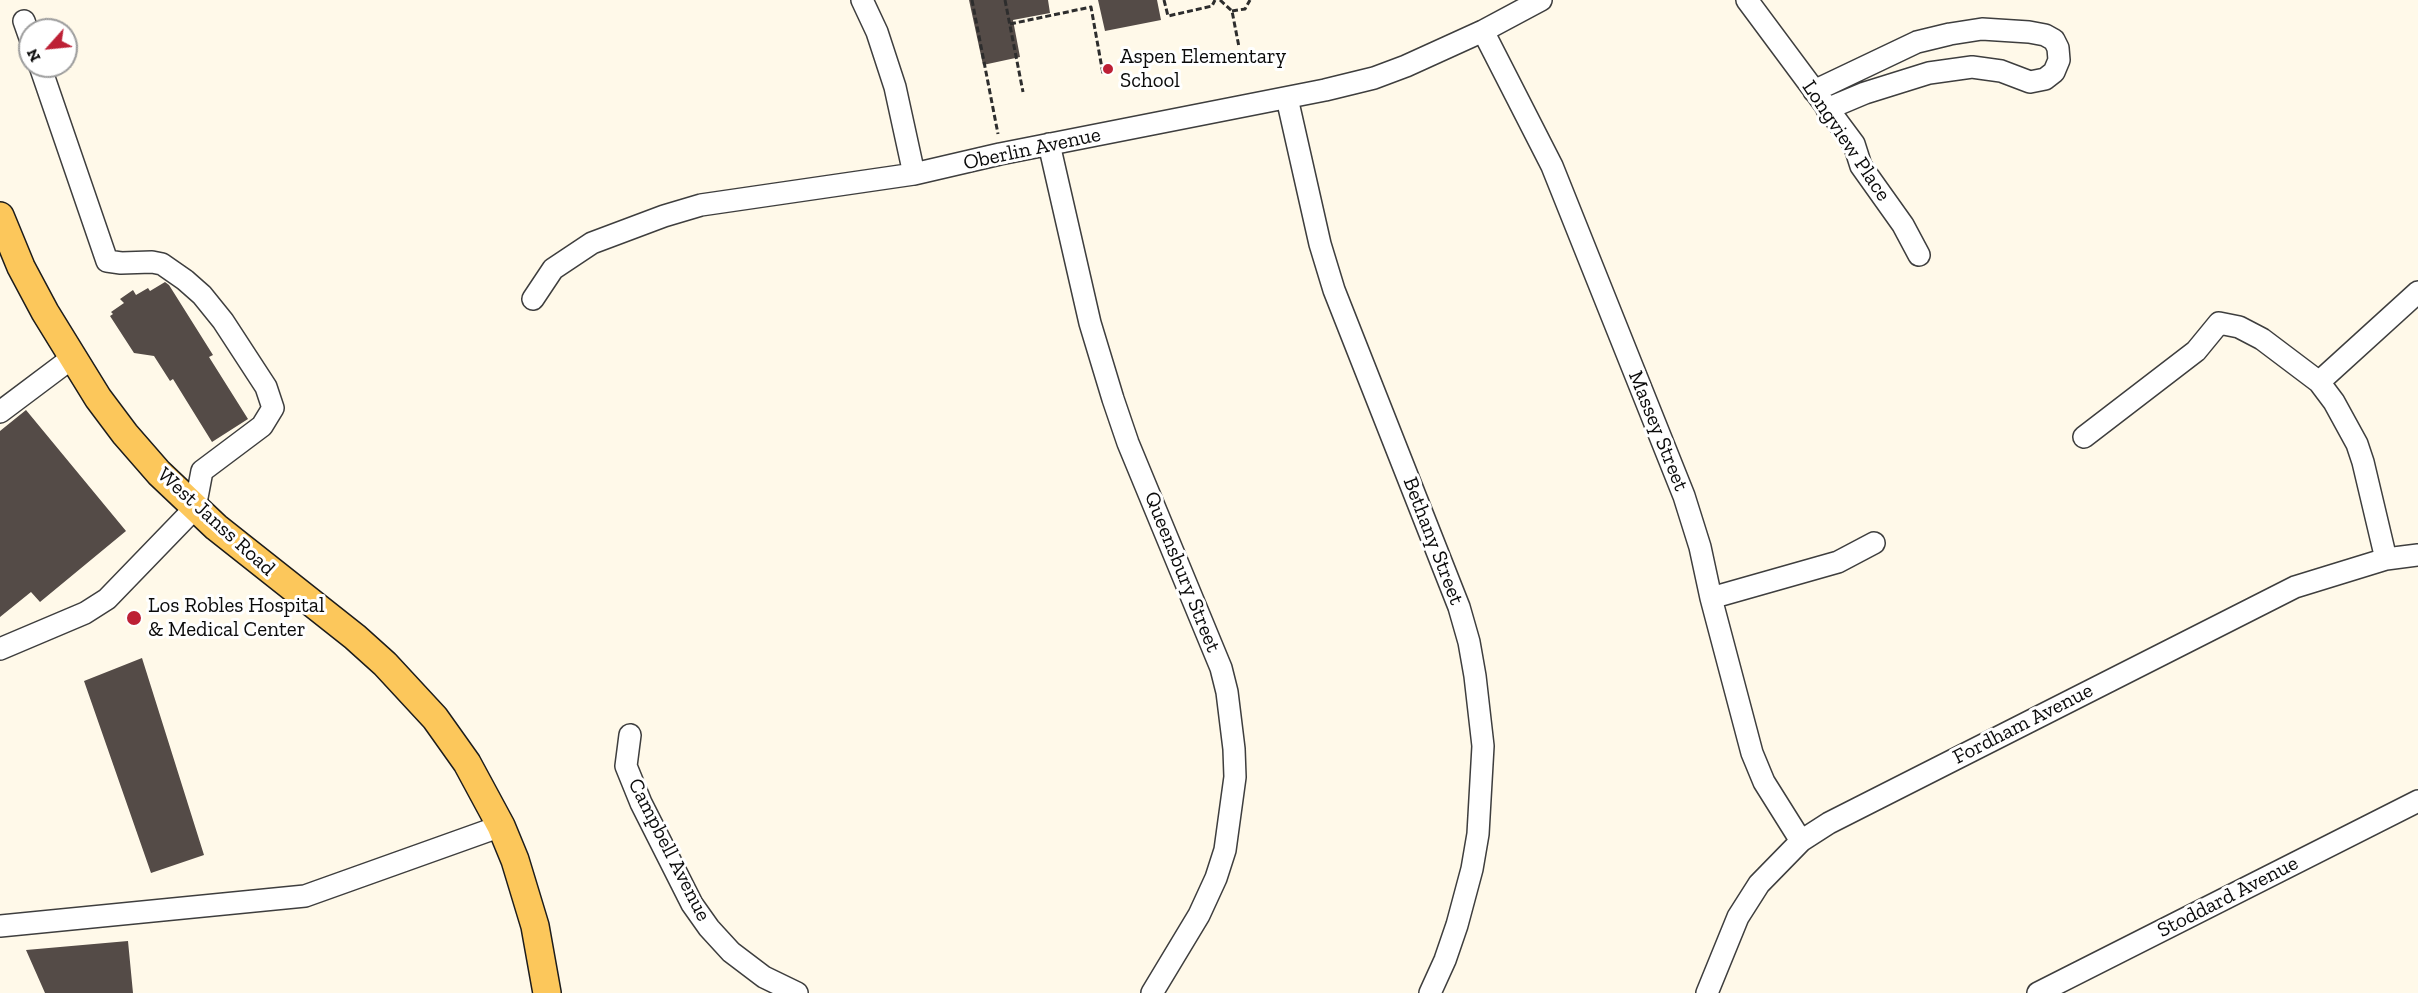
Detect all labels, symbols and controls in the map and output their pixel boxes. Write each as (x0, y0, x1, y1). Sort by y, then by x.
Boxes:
north arrow (18, 18, 78, 78)
place label: Aspen Elementary School (1120, 44, 1286, 94)
text: N (22, 46, 45, 65)
marker: Aspen Elementary School (1101, 62, 1115, 76)
street label: Longview Place (1796, 76, 1896, 206)
street label: Oberlin Avenue (961, 122, 1103, 176)
street label: Massey Street (1622, 367, 1694, 495)
street label: West Janss Road (152, 463, 280, 581)
street label: Bethany Street (1397, 474, 1469, 608)
street label: Queensbury Street (1138, 488, 1226, 656)
place label: Los Robles Hospital & Medical Center (148, 593, 325, 643)
marker: Los Robles Hospital & Medical Center (125, 609, 143, 627)
street label: Fordham Avenue (1949, 678, 2097, 770)
street label: Campbell Avenue (622, 774, 716, 926)
street label: Stoddard Avenue (2153, 851, 2303, 943)

